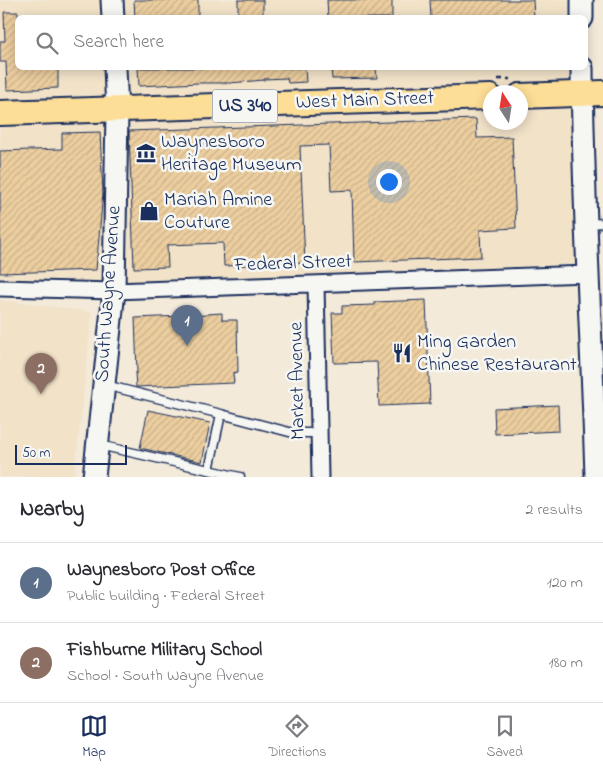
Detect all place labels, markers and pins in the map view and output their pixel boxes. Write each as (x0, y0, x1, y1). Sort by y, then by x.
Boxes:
place label: Waynesboro Heritage Museum (161, 128, 301, 181)
museum icon: Waynesboro Heritage Museum (135, 142, 157, 164)
place label: Mariah Amine Couture (164, 186, 272, 238)
shop icon: Mariah Amine Couture (138, 200, 160, 222)
pin: 1 (171, 305, 203, 346)
place label: Ming Garden Chinese Restaurant (417, 328, 577, 380)
restaurant icon: Ming Garden Chinese Restaurant (391, 342, 413, 364)
pin: 2 (25, 353, 57, 394)

